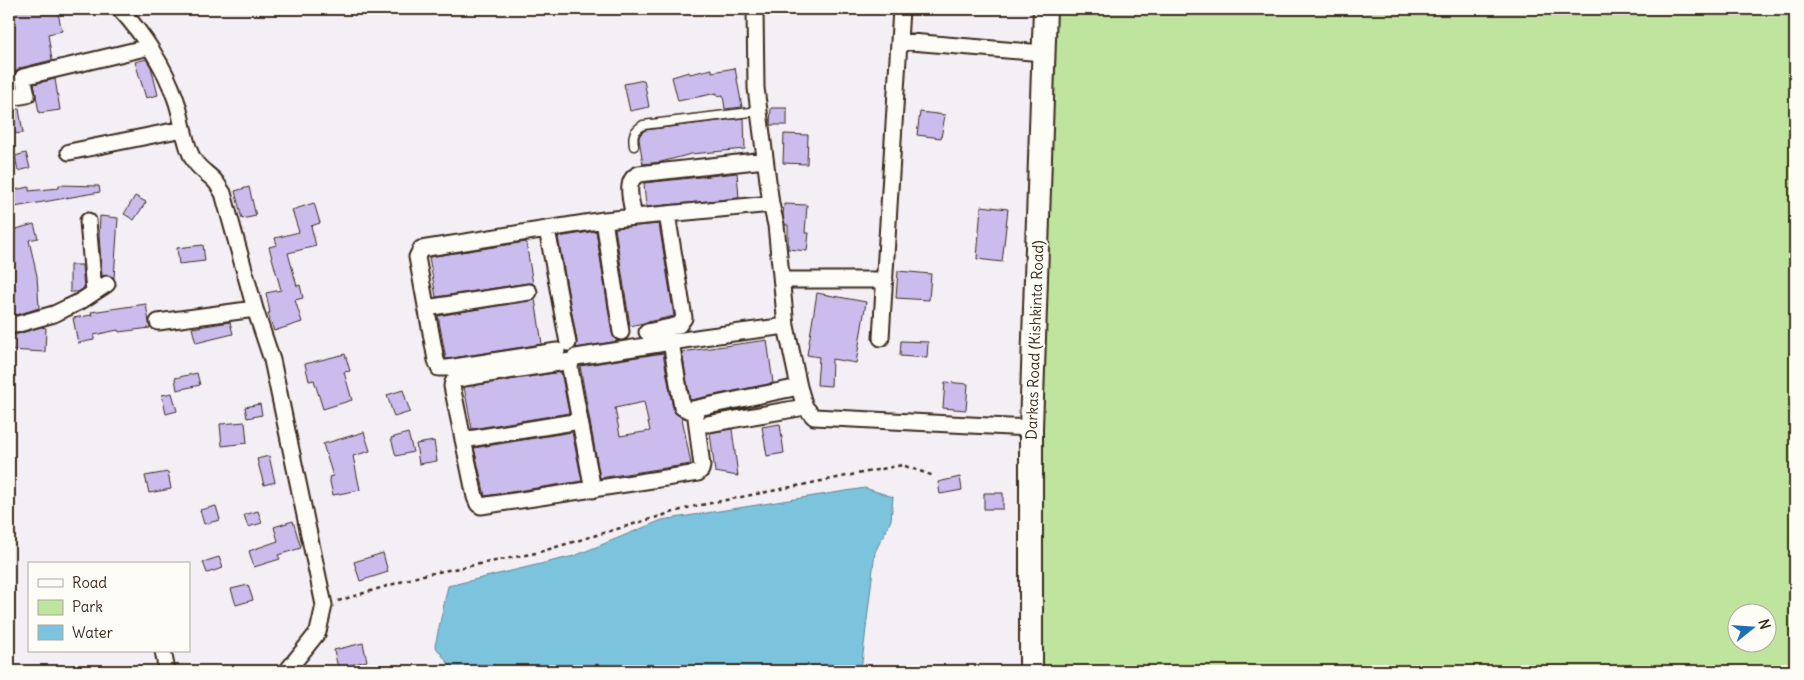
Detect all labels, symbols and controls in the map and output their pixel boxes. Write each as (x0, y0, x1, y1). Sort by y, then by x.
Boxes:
street label: Darkas Road (Kishkinta Road) (1022, 240, 1047, 440)
legend (28, 562, 190, 652)
text: Road (72, 573, 107, 592)
text: Park (72, 597, 103, 616)
north arrow (1726, 602, 1776, 652)
text: N (1754, 617, 1774, 631)
text: Water (72, 623, 113, 642)

